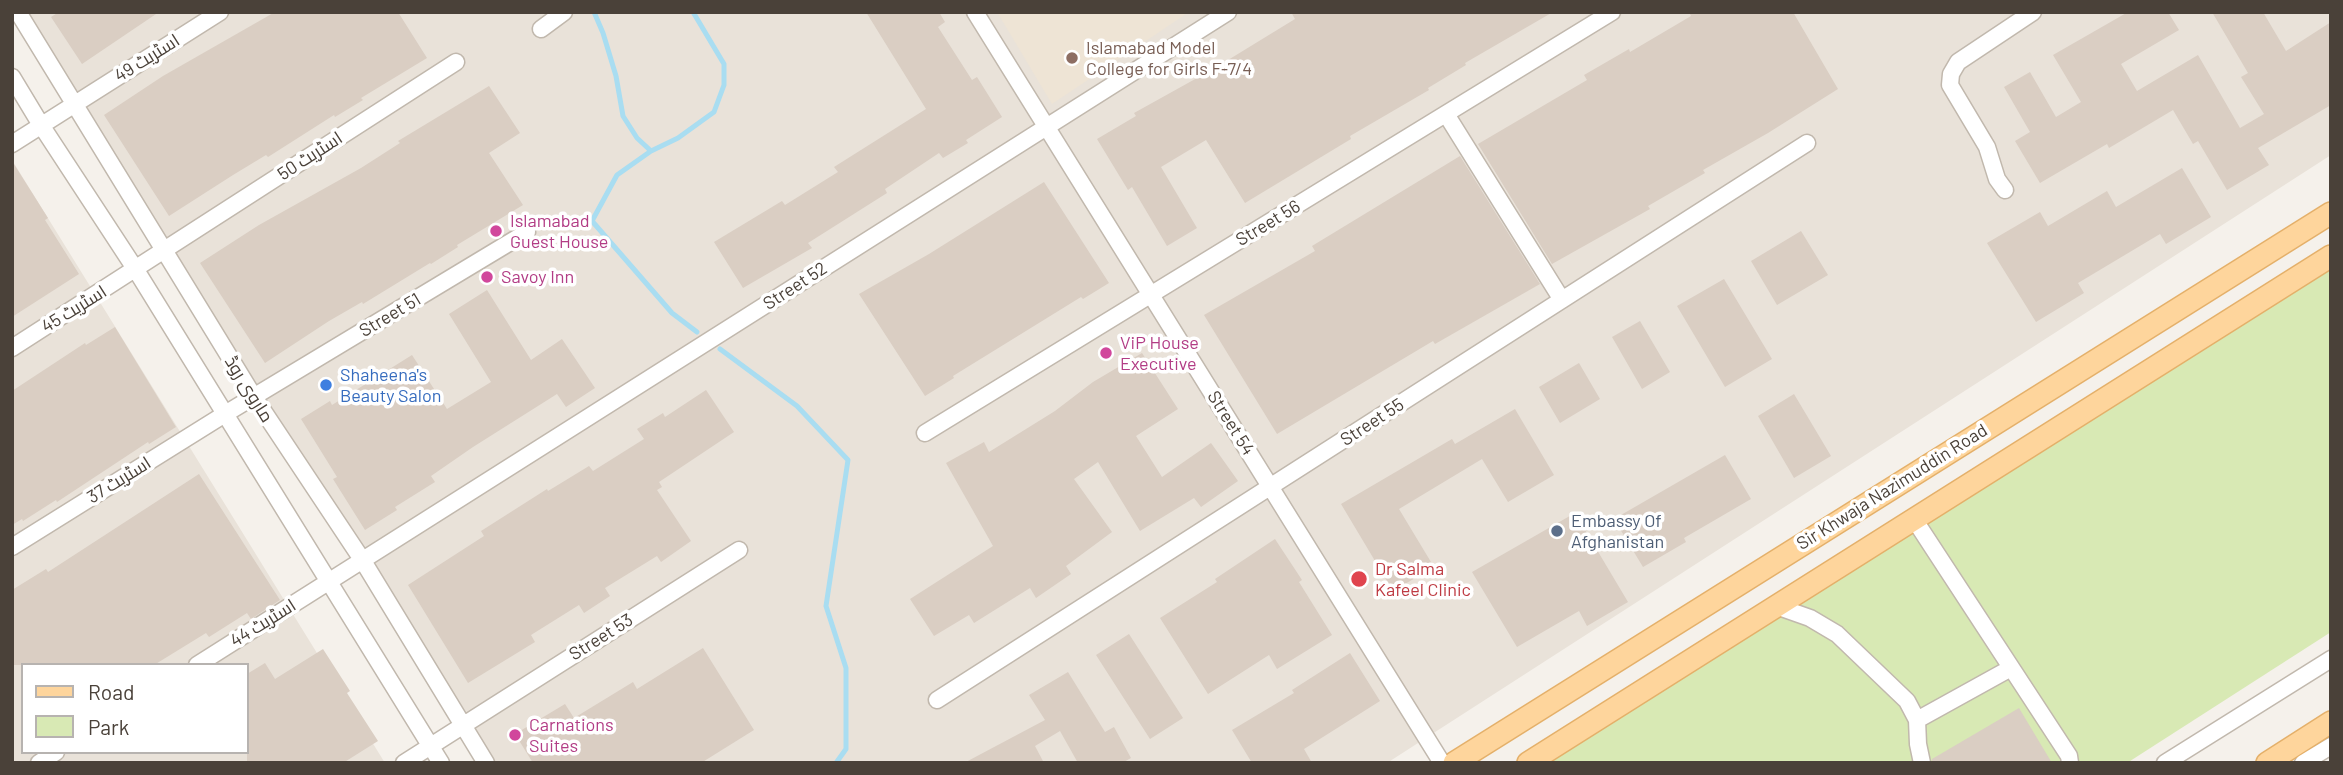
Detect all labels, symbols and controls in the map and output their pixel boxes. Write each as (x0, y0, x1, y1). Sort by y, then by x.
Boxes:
street label: اسٹریٹ 49 (110, 30, 184, 86)
place label: Islamabad Model College for Girls F-7/4 (1086, 37, 1252, 80)
marker: Islamabad Model College for Girls F-7/4 (1064, 50, 1080, 66)
street label: اسٹریٹ 50 (274, 127, 346, 185)
street label: Street 56 (1232, 195, 1304, 251)
place label: Islamabad Guest House (510, 210, 608, 252)
marker: Islamabad Guest House (488, 223, 504, 239)
street label: Street 52 (759, 257, 831, 315)
place label: Savoy Inn (501, 266, 574, 288)
marker: Savoy Inn (479, 269, 495, 285)
street label: اسٹریٹ 45 (37, 281, 111, 337)
street label: Street 51 (355, 288, 425, 342)
place label: ViP House Executive (1120, 332, 1199, 374)
marker: ViP House Executive (1098, 345, 1114, 361)
street label: ماروی روڈ (220, 352, 278, 426)
place label: Shaheena's Beauty Salon (340, 364, 441, 406)
marker: Shaheena's Beauty Salon (318, 377, 334, 393)
street label: Street 54 (1203, 387, 1259, 459)
street label: Street 55 (1336, 394, 1408, 450)
street label: Sir Khwaja Nazimuddin Road (1793, 419, 1991, 555)
street label: اسٹریٹ 37 (83, 452, 155, 508)
place label: Embassy Of Afghanistan (1571, 510, 1664, 552)
marker: Embassy Of Afghanistan (1549, 523, 1565, 539)
place label: Dr Salma Kafeel Clinic (1375, 558, 1471, 600)
marker: Dr Salma Kafeel Clinic (1349, 569, 1369, 589)
street label: اسٹریٹ 44 (226, 594, 300, 652)
street label: Street 53 (565, 609, 637, 665)
legend (21, 663, 248, 754)
text: Road (88, 679, 134, 704)
text: Park (88, 714, 129, 739)
place label: Carnations Suites (529, 714, 614, 756)
marker: Carnations Suites (507, 727, 523, 743)

